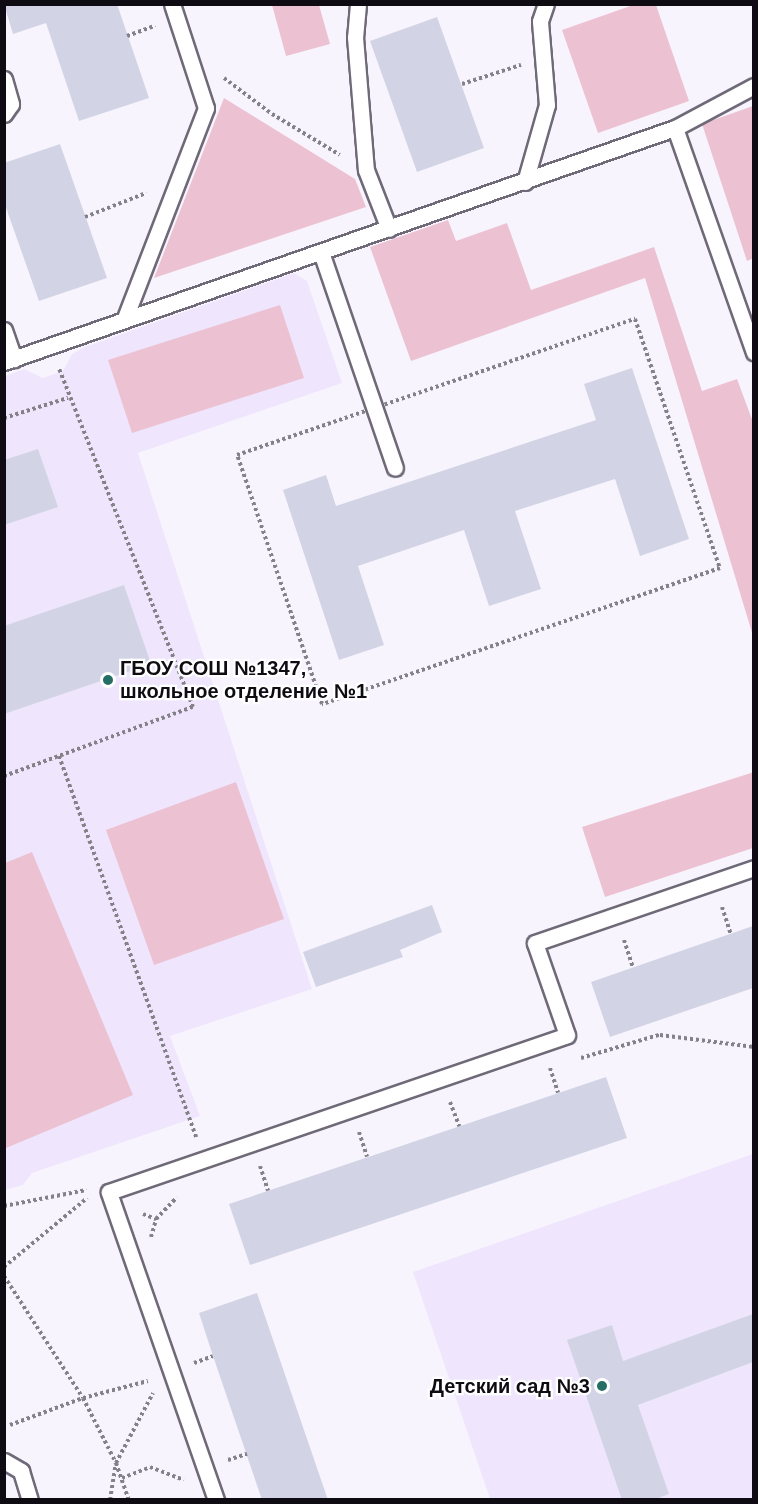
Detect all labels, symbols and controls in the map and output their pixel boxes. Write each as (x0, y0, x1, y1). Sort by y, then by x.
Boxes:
place label: ГБОУ СОШ №1347, школьное отделение №1 (120, 656, 367, 703)
marker: ГБОУ СОШ №1347, школьное отделение №1 (101, 673, 115, 687)
place label: Детский сад №3 (430, 1374, 590, 1398)
marker: Детский сад №3 (595, 1379, 609, 1393)

